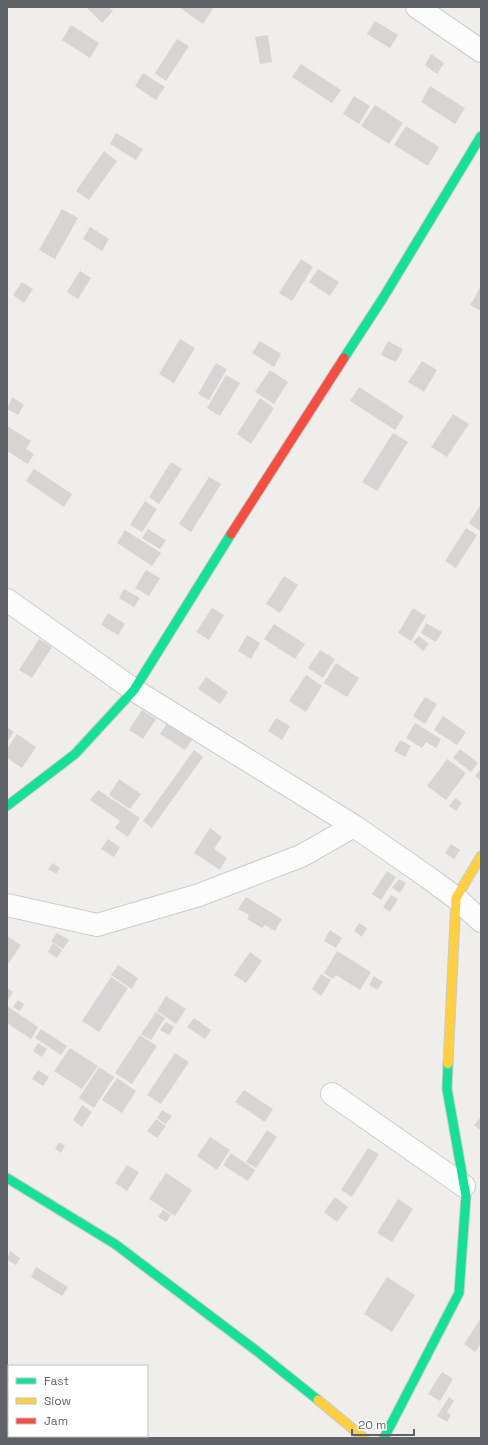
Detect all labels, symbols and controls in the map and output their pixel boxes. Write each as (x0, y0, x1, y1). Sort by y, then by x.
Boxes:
legend (8, 1365, 148, 1437)
text: Fast (44, 1373, 69, 1389)
text: Slow (44, 1393, 71, 1409)
scale bar (352, 1411, 414, 1437)
text: Jam (44, 1413, 68, 1429)
text: 20 m (358, 1417, 386, 1433)

